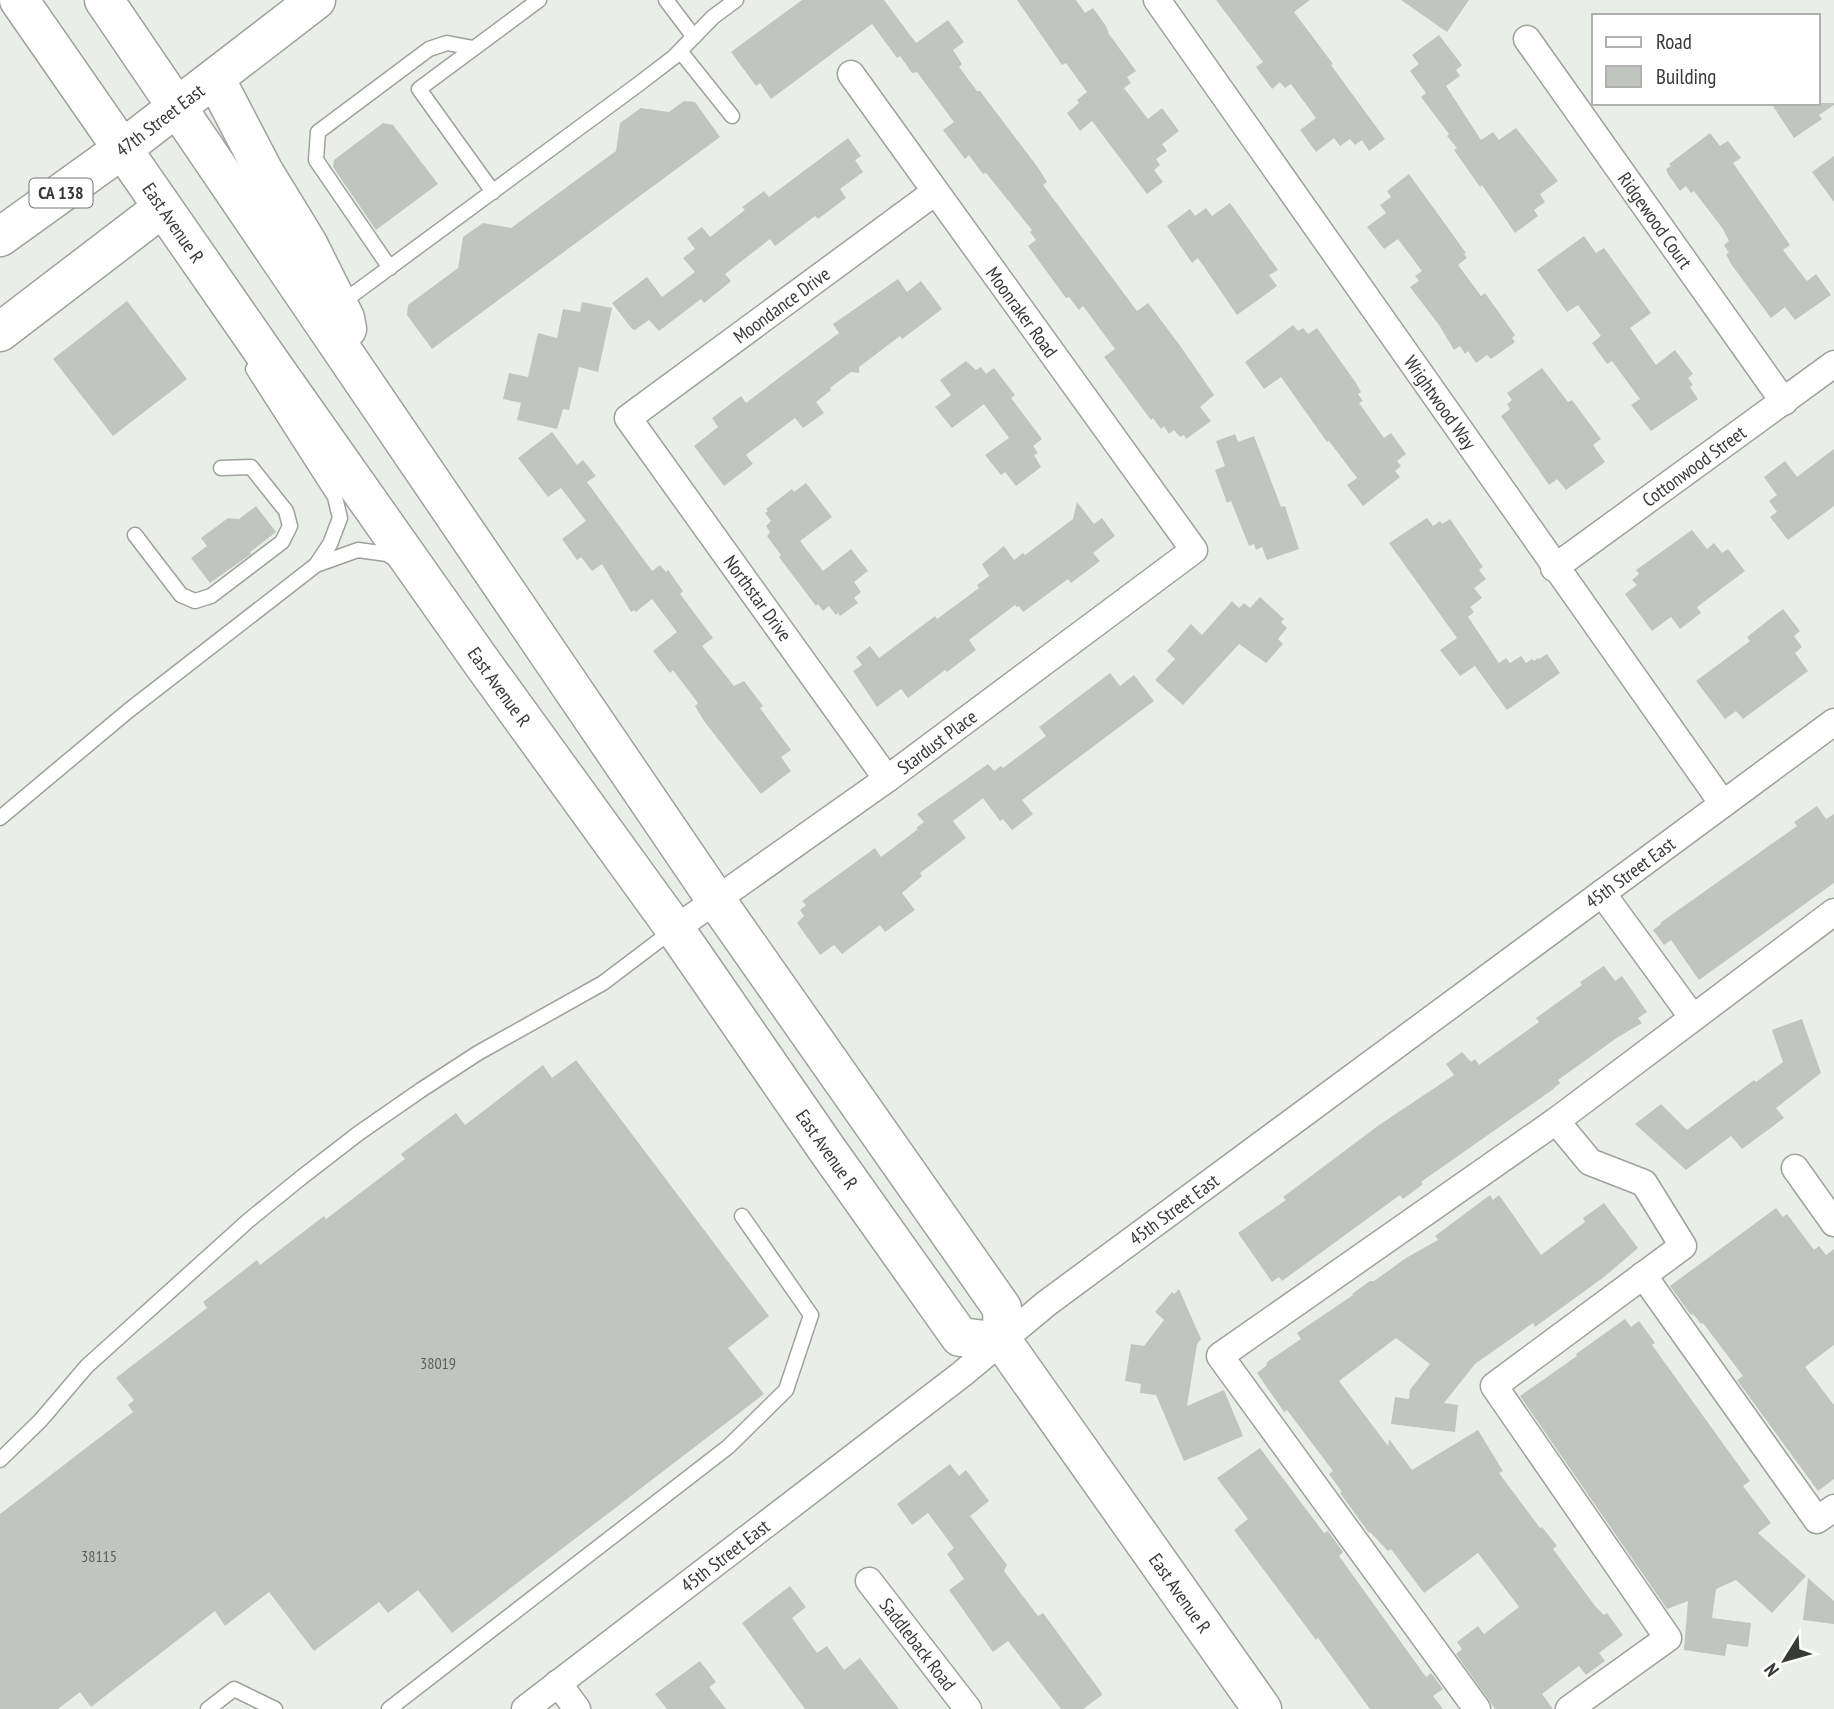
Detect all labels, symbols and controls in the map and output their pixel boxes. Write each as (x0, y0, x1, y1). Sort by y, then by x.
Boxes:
legend (1592, 14, 1820, 105)
text: Road (1656, 28, 1692, 55)
text: Building (1656, 63, 1716, 90)
street label: 47th Street East (111, 78, 210, 162)
street label: Ridgewood Court (1613, 167, 1698, 274)
road number: CA 138 (29, 178, 92, 208)
street label: East Avenue R (137, 178, 210, 267)
street label: Moondance Drive (729, 261, 835, 348)
street label: Moonraker Road (981, 262, 1063, 362)
street label: Wrightwood Way (1399, 351, 1482, 455)
street label: Cottonwood Street (1637, 420, 1751, 512)
street label: Northstar Drive (719, 550, 797, 646)
street label: East Avenue R (463, 642, 536, 731)
street label: Stardust Place (892, 704, 982, 779)
street label: 45th Street East (1580, 831, 1680, 914)
street label: East Avenue R (791, 1105, 863, 1194)
street label: 45th Street East (1124, 1168, 1224, 1250)
house number: 38019 (420, 1353, 456, 1373)
street label: 45th Street East (676, 1514, 775, 1597)
house number: 38115 (81, 1546, 117, 1566)
street label: East Avenue R (1144, 1549, 1217, 1638)
street label: Saddleback Road (875, 1593, 961, 1695)
north arrow (1750, 1625, 1820, 1695)
text: N (1759, 1659, 1784, 1682)

